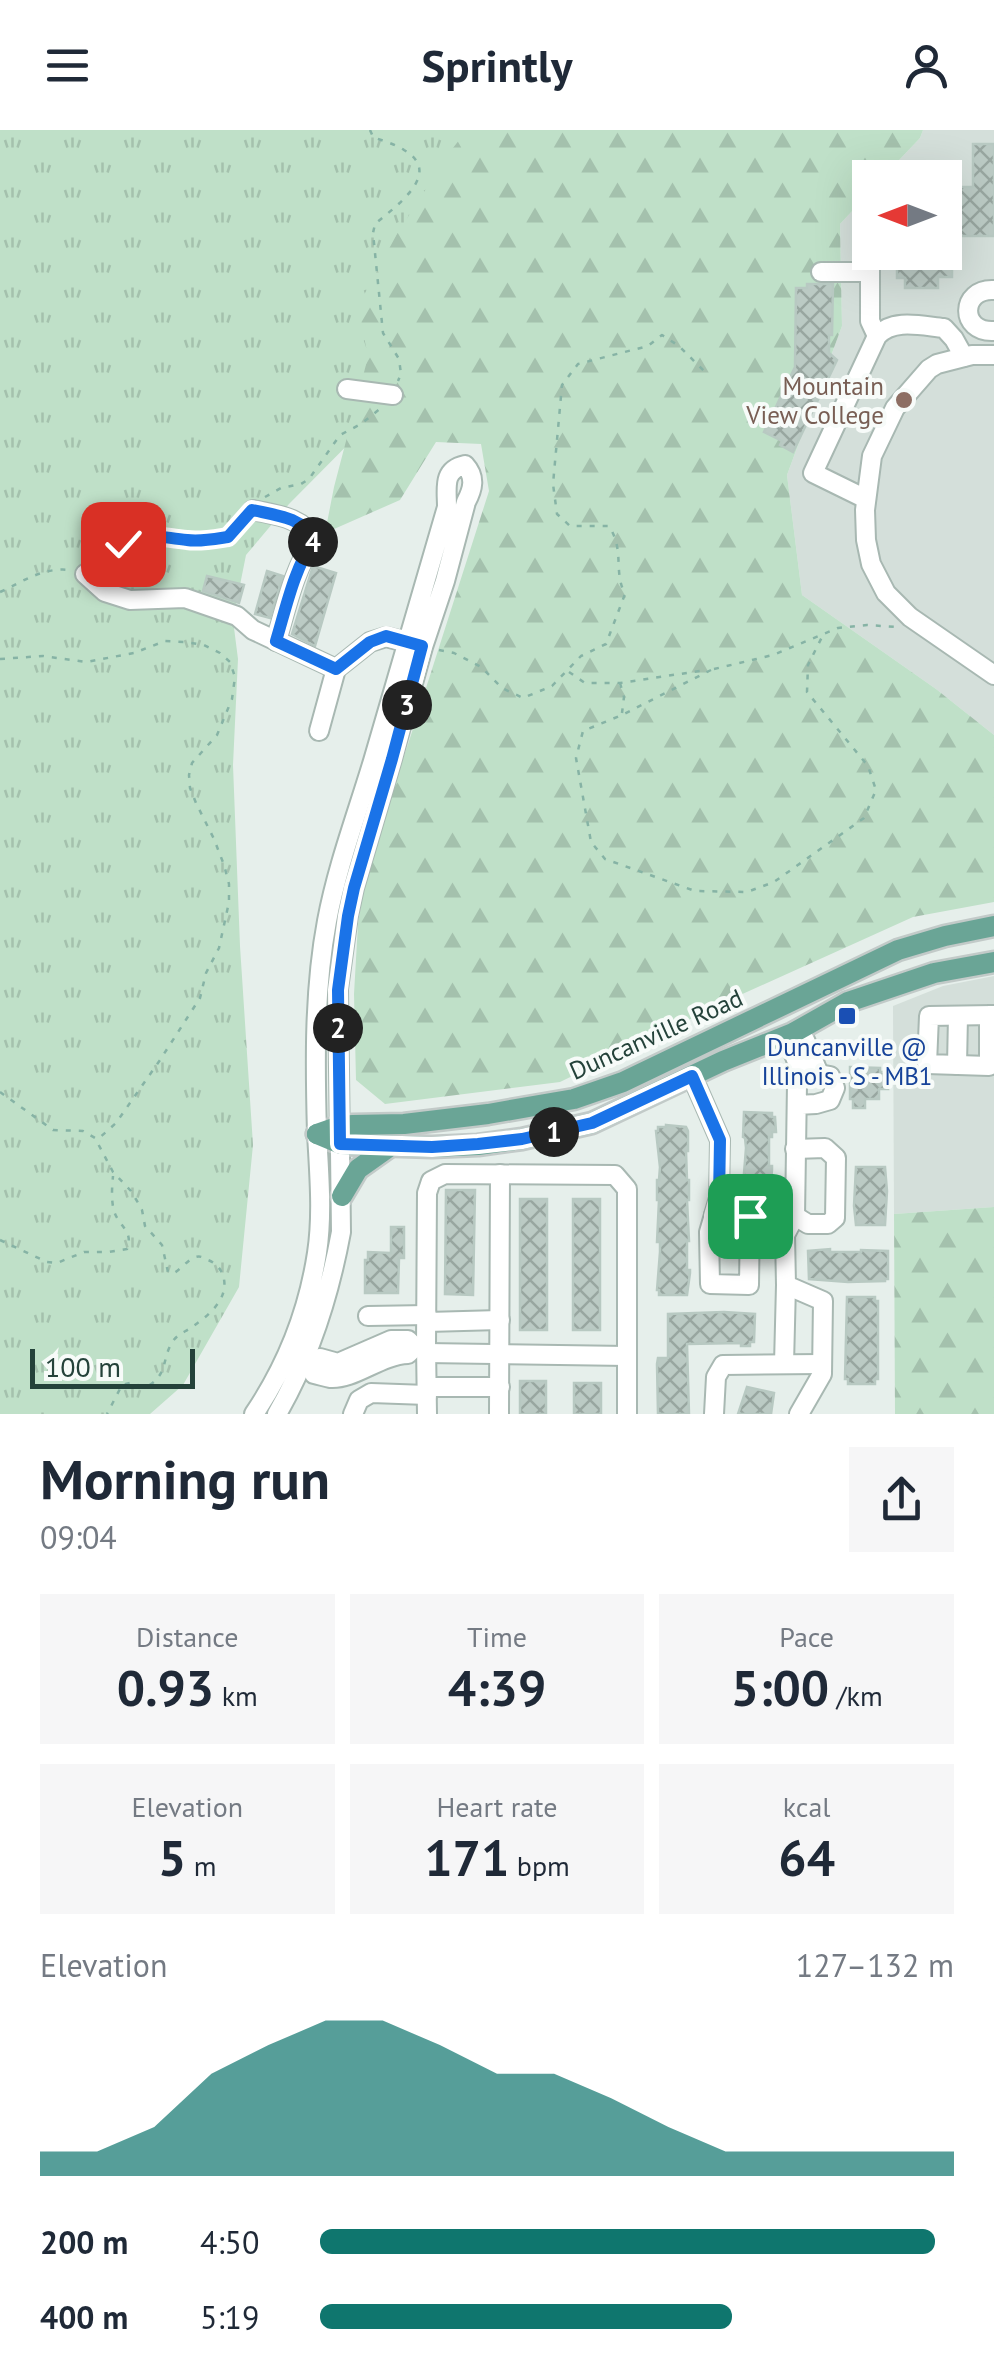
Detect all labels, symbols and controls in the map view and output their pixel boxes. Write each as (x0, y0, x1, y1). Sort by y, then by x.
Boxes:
text: Sprintly (421, 36, 573, 94)
icon: menu (40, 38, 95, 93)
icon: person (899, 38, 954, 93)
north arrow (852, 160, 962, 270)
map controls (852, 160, 962, 270)
place label: Mountain View College (745, 370, 884, 431)
marker: Mountain View College (893, 389, 915, 411)
pin (81, 502, 166, 587)
icon: check (96, 517, 151, 572)
pin: 4 (288, 517, 338, 567)
text: 4 (305, 523, 321, 560)
pin: 3 (382, 680, 432, 730)
text: 3 (399, 686, 415, 723)
street label: Duncanville Road (564, 981, 748, 1087)
pin: 2 (313, 1003, 363, 1053)
marker: Duncanville @ Illinois - S - MB1 (836, 1005, 858, 1027)
text: 2 (330, 1009, 346, 1046)
place label: Duncanville @ Illinois - S - MB1 (762, 1031, 932, 1092)
pin: 1 (529, 1107, 579, 1157)
text: 1 (546, 1113, 562, 1150)
pin (708, 1174, 793, 1259)
icon: arrive (723, 1189, 778, 1244)
scale bar (30, 1344, 195, 1388)
text: 100 m (45, 1348, 121, 1385)
text: Morning run (40, 1443, 330, 1514)
button: share (849, 1447, 954, 1552)
text: 09:04 (40, 1516, 117, 1558)
text: Distance (136, 1618, 239, 1655)
text: Time (467, 1618, 527, 1655)
text: Pace (779, 1618, 834, 1655)
text: 0.93 (117, 1655, 214, 1720)
text: 4:39 (448, 1655, 546, 1720)
text: 5:00 (731, 1655, 829, 1720)
text: km (214, 1677, 258, 1714)
text: /km (829, 1677, 883, 1714)
text: Elevation (132, 1788, 243, 1825)
text: Heart rate (436, 1788, 558, 1825)
text: kcal (783, 1788, 831, 1825)
text: 5 (158, 1825, 186, 1890)
text: 171 (424, 1825, 509, 1890)
text: 64 (778, 1825, 835, 1890)
text: m (186, 1847, 217, 1884)
text: bpm (509, 1847, 570, 1884)
text: Elevation (40, 1944, 167, 1986)
text: 127–132 m (796, 1944, 954, 1986)
text: 200 m (40, 2221, 128, 2263)
text: 4:50 (200, 2221, 259, 2263)
text: 400 m (40, 2296, 128, 2338)
text: 5:19 (200, 2296, 259, 2338)

